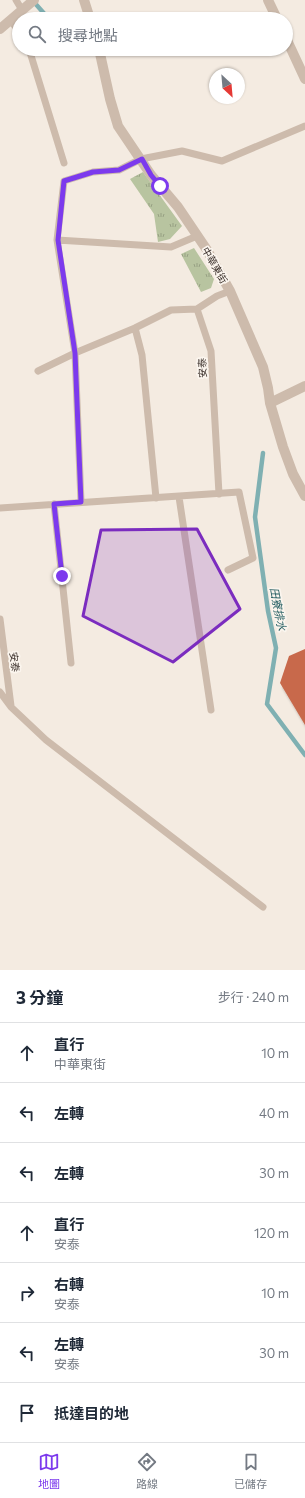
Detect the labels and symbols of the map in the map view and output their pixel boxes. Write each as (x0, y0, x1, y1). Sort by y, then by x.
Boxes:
north arrow (209, 68, 245, 104)
route start (151, 177, 169, 195)
street label: 中華東街 (200, 245, 230, 285)
street label: 安泰 (195, 358, 209, 378)
route end (53, 567, 71, 585)
water label: 田寮排水 (268, 586, 289, 633)
street label: 安泰 (8, 651, 22, 673)

